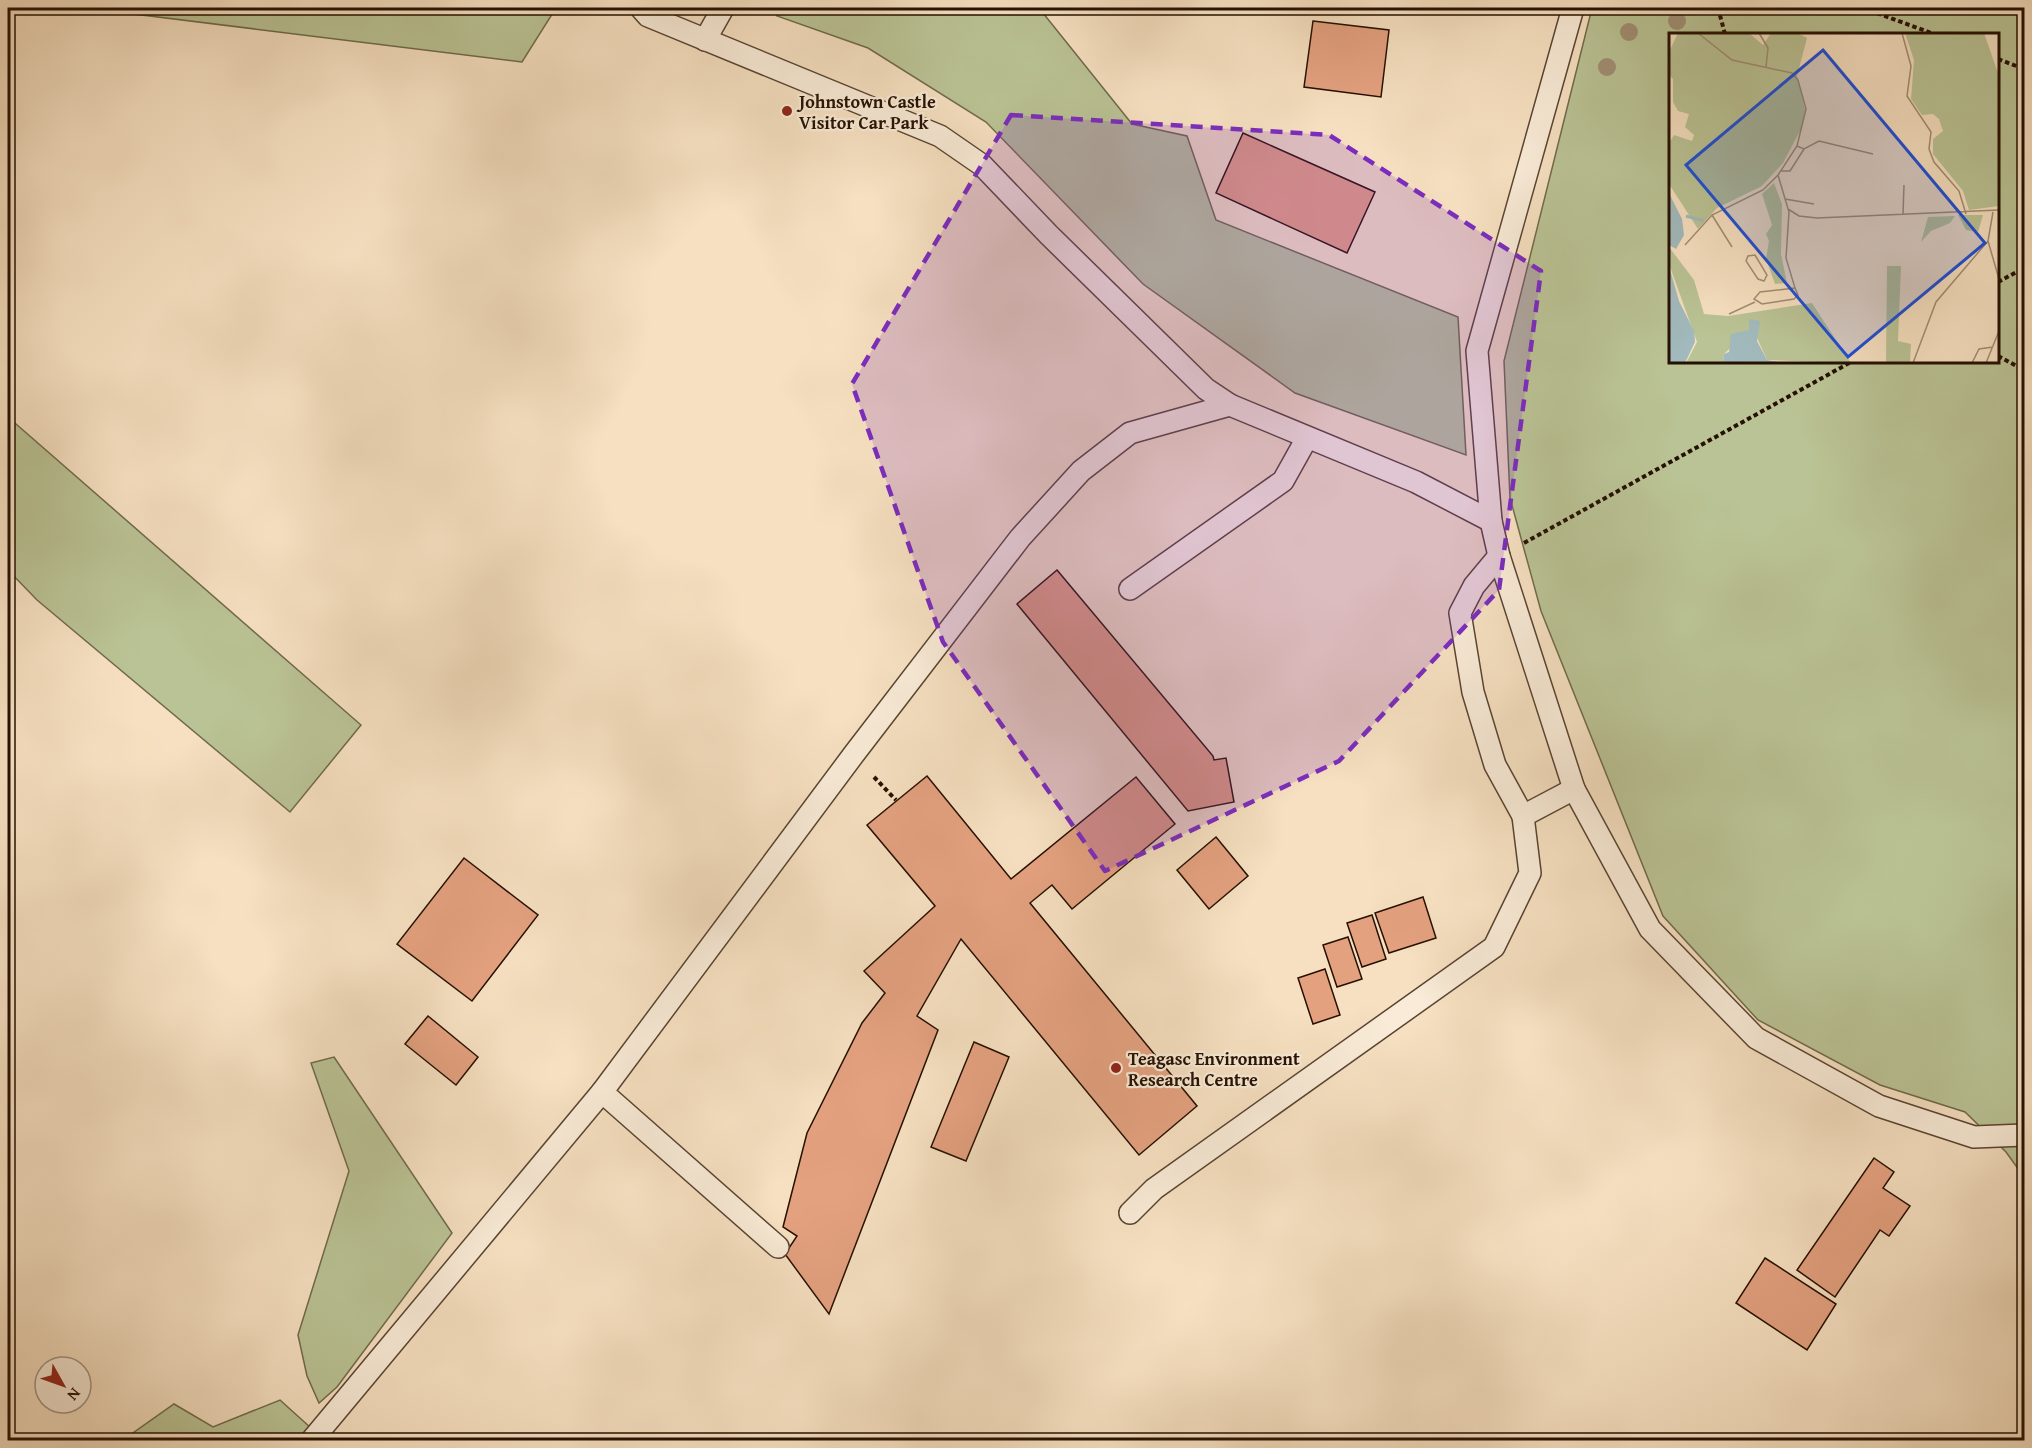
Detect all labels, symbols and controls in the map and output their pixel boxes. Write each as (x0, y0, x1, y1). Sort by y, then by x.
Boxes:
inset map (1669, 33, 1999, 363)
place label: Johnstown Castle Visitor Car Park (796, 88, 936, 136)
marker: Johnstown Castle Visitor Car Park (780, 104, 794, 118)
place label: Teagasc Environment Research Centre (1128, 1045, 1300, 1093)
marker: Teagasc Environment Research Centre (1109, 1061, 1123, 1075)
north arrow (33, 1355, 93, 1415)
text: N (62, 1383, 87, 1407)

